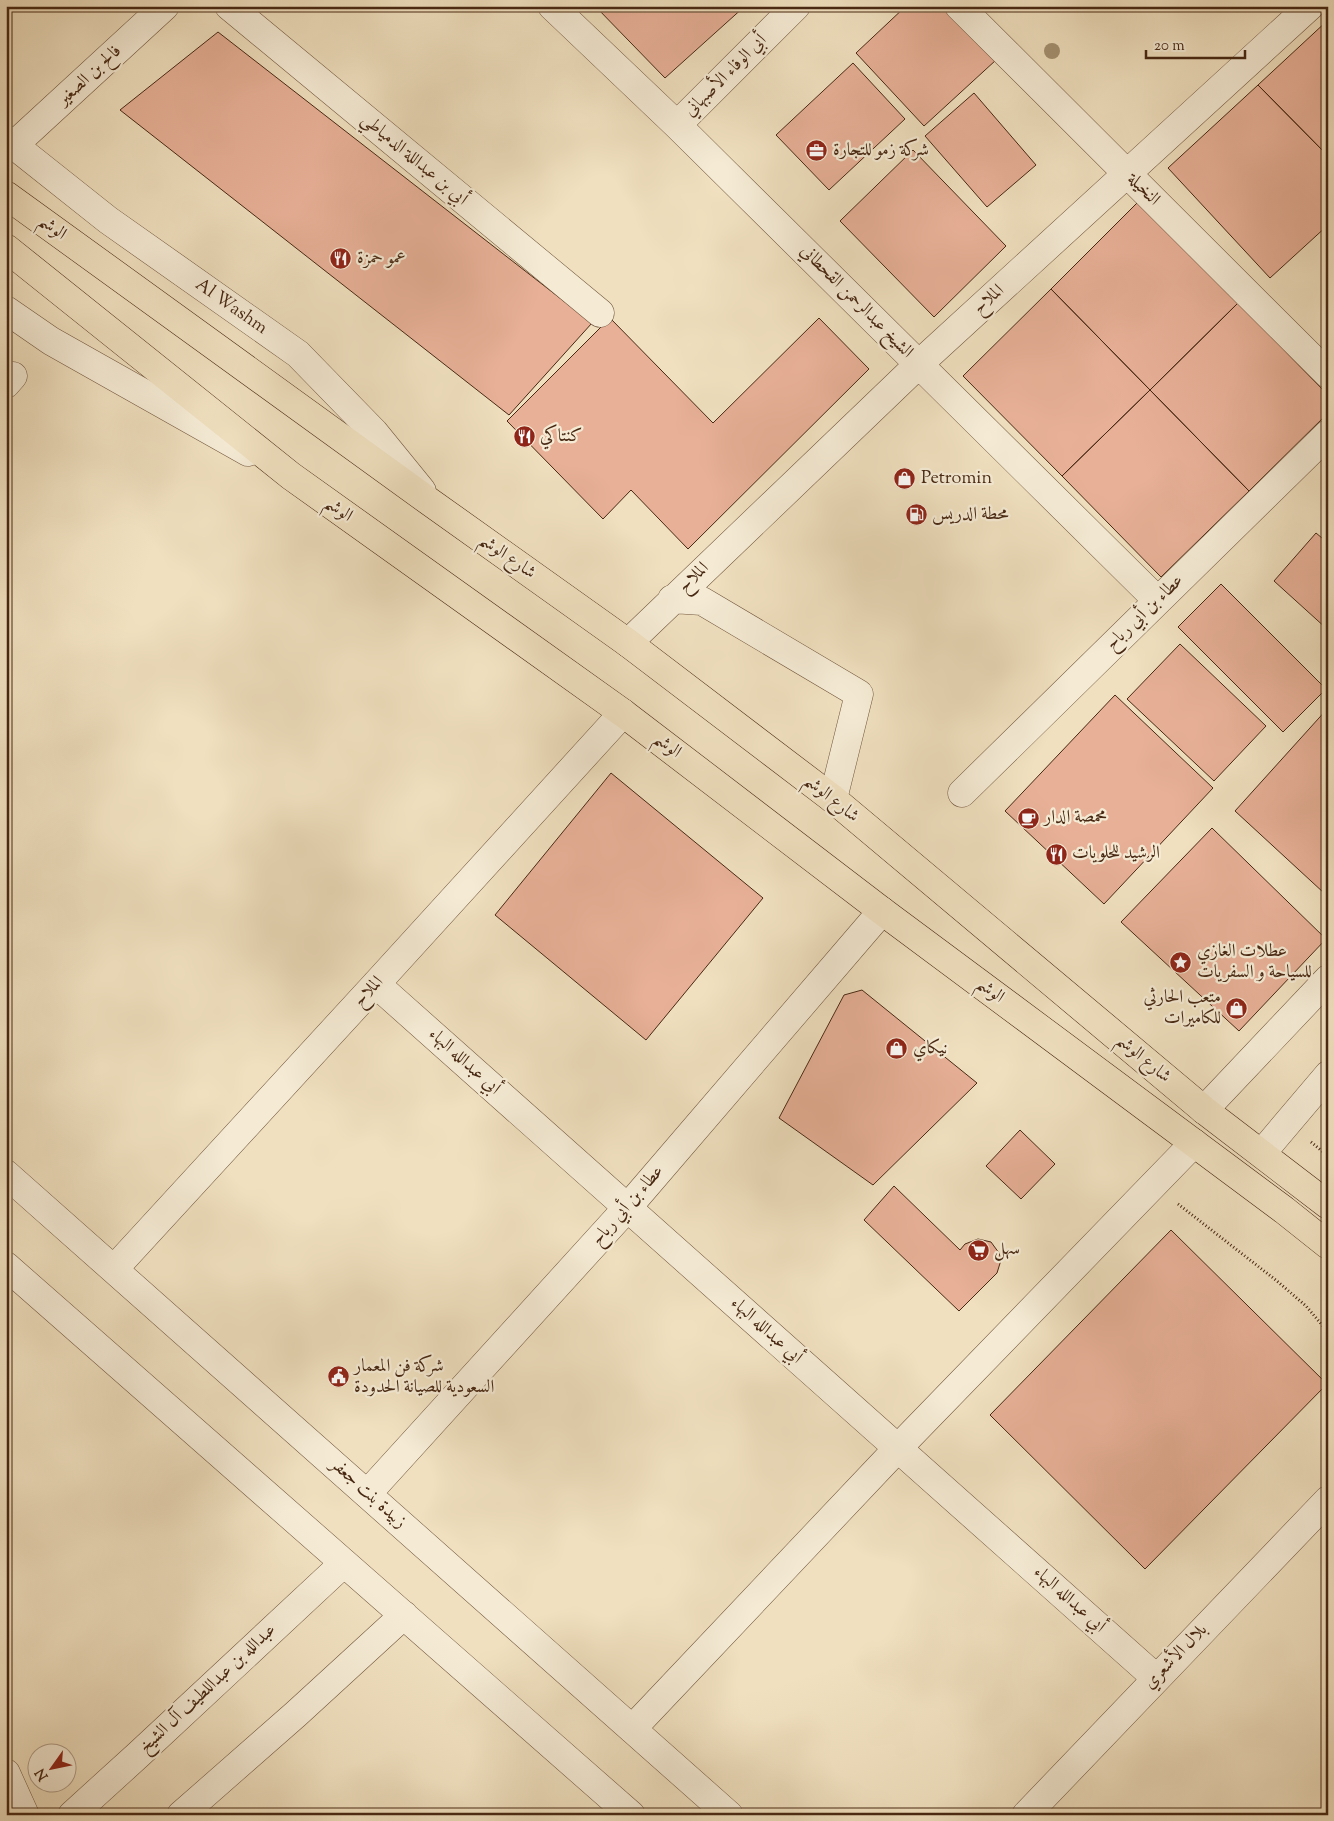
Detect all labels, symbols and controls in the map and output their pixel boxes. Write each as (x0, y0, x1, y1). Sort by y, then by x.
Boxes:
street label: أبي الوفاء الأصبهاني (677, 27, 774, 123)
scale bar (1146, 28, 1245, 60)
text: 20 m (1154, 36, 1185, 57)
street label: فالح بن الصغير (51, 39, 129, 115)
street label: أبي بن عبداللة الدمياطي (354, 106, 475, 215)
place label: شركة زمو للتجارة (833, 138, 929, 164)
office icon: شركة زمو للتجارة (805, 139, 829, 163)
street label: النخيلة (1120, 167, 1165, 212)
street label: الوشم (31, 209, 72, 250)
street label: الشيخ عبدالرحمن القحطاني (792, 239, 919, 366)
place label: عمو حمزة (357, 246, 406, 272)
restaurant icon: عمو حمزة (329, 247, 353, 271)
street label: Al Washm (189, 272, 273, 342)
street label: الملاح (967, 279, 1011, 322)
place label: كنتاكي (540, 423, 582, 450)
restaurant icon: كنتاكي (512, 425, 536, 449)
place label: Petromin (921, 466, 992, 492)
shop icon: Petromin (893, 467, 917, 491)
street label: الوشم (317, 491, 358, 532)
place label: محطة الدريس (932, 502, 1009, 528)
fuel station icon: محطة الدريس (904, 503, 928, 527)
street label: شارع الوشم (471, 528, 541, 589)
street label: الملاح (673, 557, 716, 600)
street label: عطاء بن أبي رباح (1099, 567, 1191, 658)
street label: الوشم (646, 727, 687, 768)
street label: شارع الوشم (796, 769, 864, 832)
place label: محمصة الدار (1042, 805, 1107, 831)
cafe icon: محمصة الدار (1016, 806, 1040, 830)
place label: الرشيد للحلويات (1072, 841, 1160, 867)
restaurant icon: الرشيد للحلويات (1044, 842, 1068, 866)
place label: عطلات الغازي للسياحة و السفريات (1197, 939, 1312, 986)
place icon: عطلات الغازي للسياحة و السفريات (1169, 950, 1193, 974)
street label: الملاح (348, 970, 391, 1014)
street label: الوشم (969, 972, 1010, 1013)
place label: متعب الحارثي للكاميرات (1144, 985, 1221, 1032)
shop icon: متعب الحارثي للكاميرات (1225, 996, 1249, 1020)
street label: أبي عبدالله البهاء (422, 1021, 508, 1102)
street label: شارع الوشم (1108, 1028, 1176, 1092)
place label: نيكاي (913, 1036, 948, 1062)
shop icon: نيكاي (885, 1037, 909, 1061)
street label: عطاء بن أبي رباح (584, 1158, 671, 1253)
place label: سهل (994, 1237, 1020, 1263)
supermarket icon: سهل (966, 1238, 990, 1262)
street label: أبي عبدالله البهاء (724, 1290, 810, 1371)
place label: شركة فن المعمار السعودية للصيانة الحدودة (352, 1354, 494, 1401)
public building icon: شركة فن المعمار السعودية للصيانة الحدودة (326, 1365, 350, 1389)
street label: زبيدة بنت جعفر (323, 1451, 412, 1535)
street label: أبي عبدالله البهاء (1027, 1559, 1113, 1640)
street label: بلال الأشعري (1136, 1617, 1214, 1696)
street label: عبدالله بن عبداللطيف آل الشيخ (133, 1618, 283, 1761)
north arrow (28, 1744, 78, 1794)
text: N (31, 1764, 54, 1784)

